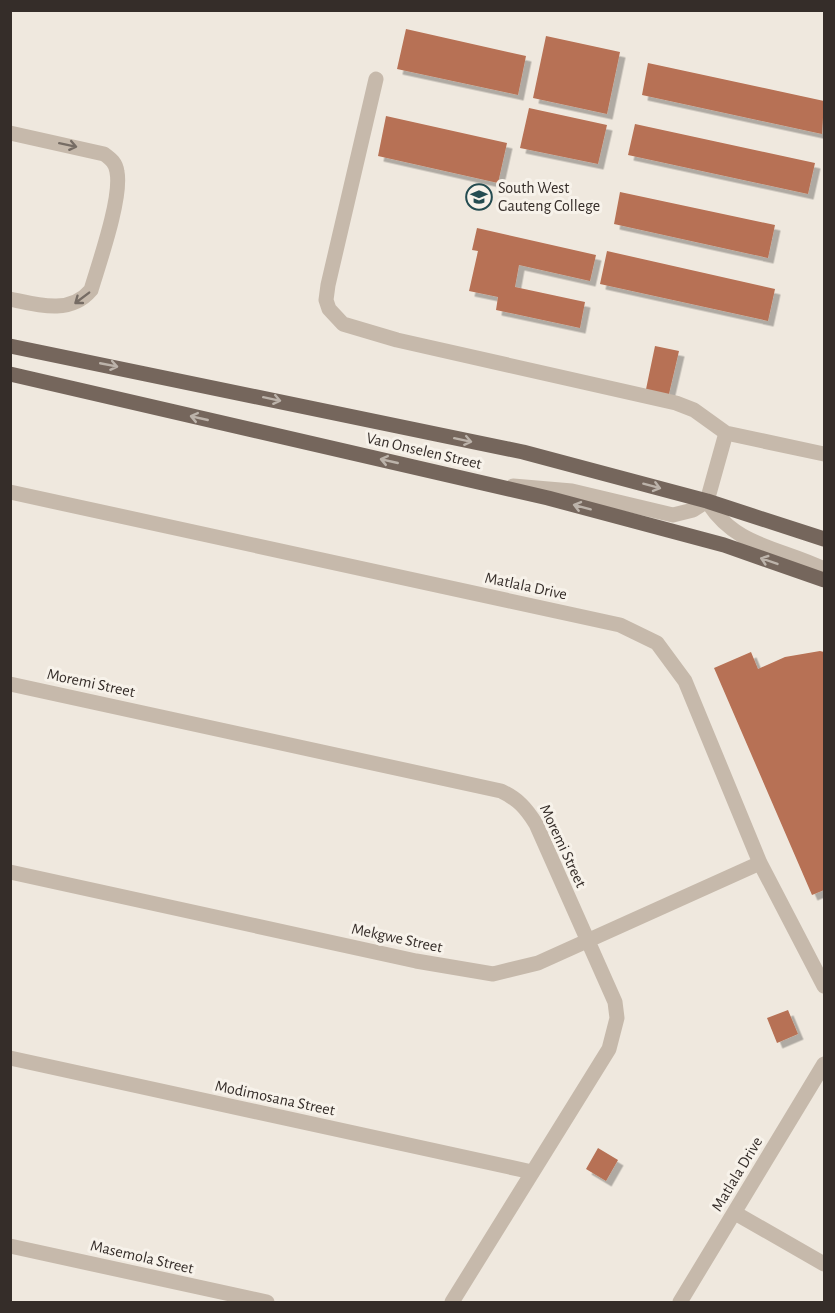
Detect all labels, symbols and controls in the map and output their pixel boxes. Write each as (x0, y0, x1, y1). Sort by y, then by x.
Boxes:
one-way arrow (57, 140, 77, 151)
place label: South West Gauteng College (498, 180, 600, 214)
school or university icon: South West Gauteng College (464, 182, 494, 212)
one-way arrow (74, 291, 90, 304)
one-way arrow (99, 360, 118, 371)
one-way arrow (262, 393, 281, 405)
one-way arrow (190, 411, 209, 423)
street label: Van Onselen Street (365, 430, 483, 472)
one-way arrow (453, 434, 472, 446)
one-way arrow (380, 455, 399, 467)
one-way arrow (642, 480, 661, 492)
one-way arrow (573, 501, 592, 512)
one-way arrow (760, 555, 779, 566)
street label: Matlala Drive (483, 569, 569, 603)
street label: Moremi Street (46, 666, 136, 700)
street label: Moremi Street (537, 802, 589, 890)
street label: Mekgwe Street (350, 921, 444, 955)
street label: Modimosana Street (214, 1077, 336, 1119)
street label: Matlala Drive (709, 1134, 765, 1214)
street label: Masemola Street (89, 1237, 195, 1277)

